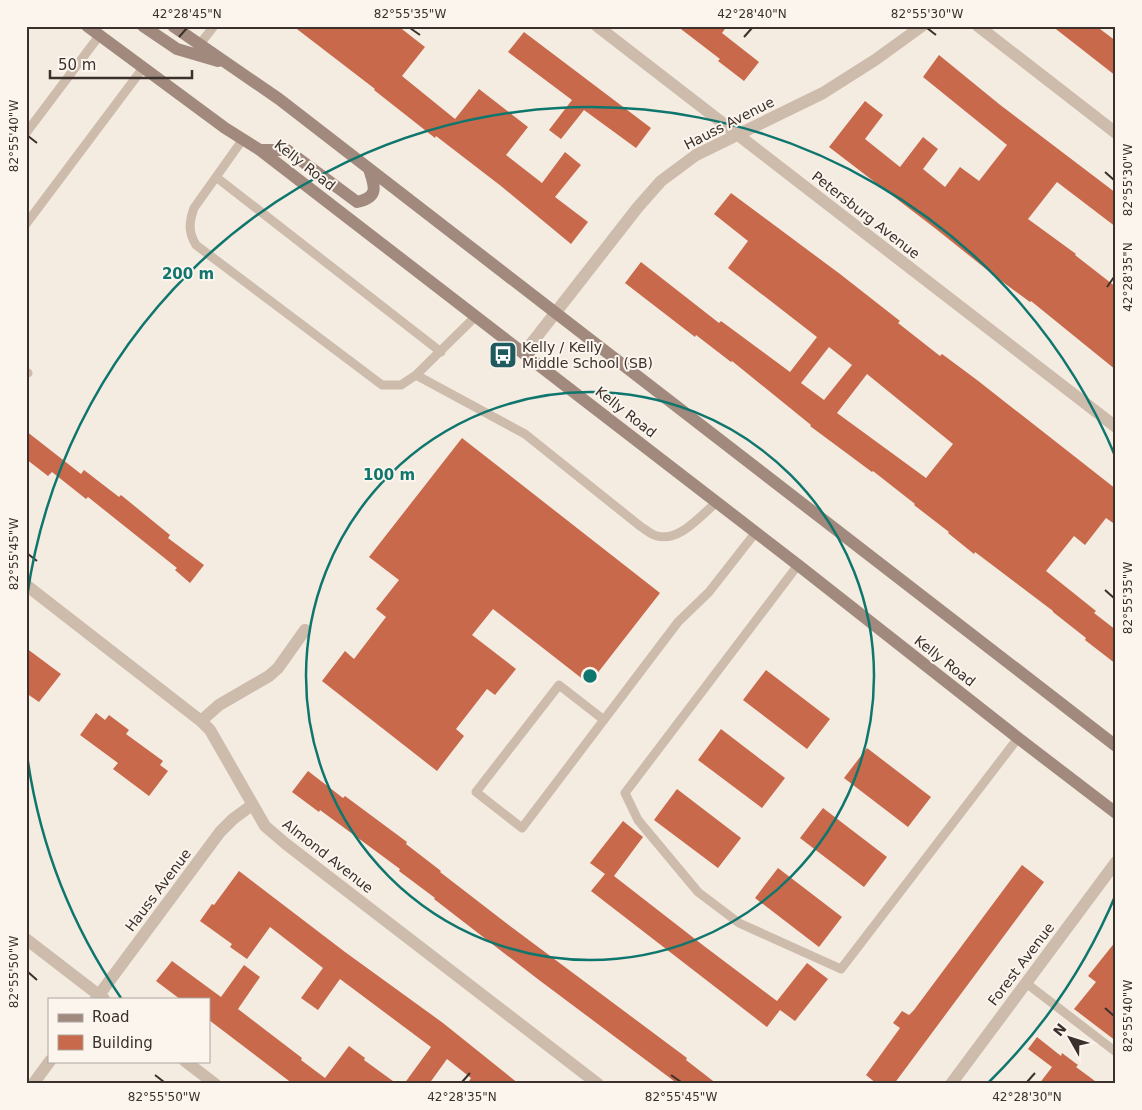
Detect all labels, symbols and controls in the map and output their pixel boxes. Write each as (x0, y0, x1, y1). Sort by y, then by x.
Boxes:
text: 42°28'45"N (152, 7, 222, 21)
text: 82°55'35"W (374, 7, 446, 21)
text: 42°28'40"N (717, 7, 787, 21)
text: 82°55'30"W (891, 7, 963, 21)
scale bar (50, 48, 192, 80)
text: 50 m (58, 56, 96, 74)
street label: Hauss Avenue (681, 93, 777, 153)
text: 82°55'40"W (7, 100, 21, 172)
street label: Kelly Road (271, 136, 339, 194)
text: 82°55'30"W (1121, 144, 1135, 216)
street label: Petersburg Avenue (809, 168, 923, 262)
text: 42°28'35"N (1121, 242, 1135, 312)
text: 200 m (162, 265, 214, 283)
place label: Kelly / Kelly Middle School (SB) (522, 339, 653, 371)
bus stop icon: Kelly / Kelly Middle School (SB) (488, 340, 518, 370)
street label: Kelly Road (592, 383, 660, 441)
text: 100 m (363, 466, 415, 484)
text: 82°55'45"W (7, 518, 21, 590)
text: 82°55'35"W (1121, 562, 1135, 634)
street label: Kelly Road (911, 632, 979, 690)
centre of rings (581, 667, 599, 685)
street label: Almond Avenue (280, 816, 376, 896)
street label: Hauss Avenue (122, 846, 194, 934)
street label: Forest Avenue (985, 919, 1057, 1009)
text: 82°55'50"W (7, 936, 21, 1008)
text: 82°55'40"W (1121, 980, 1135, 1052)
legend (48, 998, 210, 1062)
text: Road (92, 1008, 130, 1026)
north arrow (1044, 1012, 1094, 1062)
text: N (1050, 1020, 1070, 1039)
text: Building (92, 1034, 153, 1052)
text: 82°55'50"W (128, 1090, 200, 1104)
text: 42°28'35"N (427, 1090, 497, 1104)
text: 82°55'45"W (645, 1090, 717, 1104)
text: 42°28'30"N (992, 1090, 1062, 1104)

